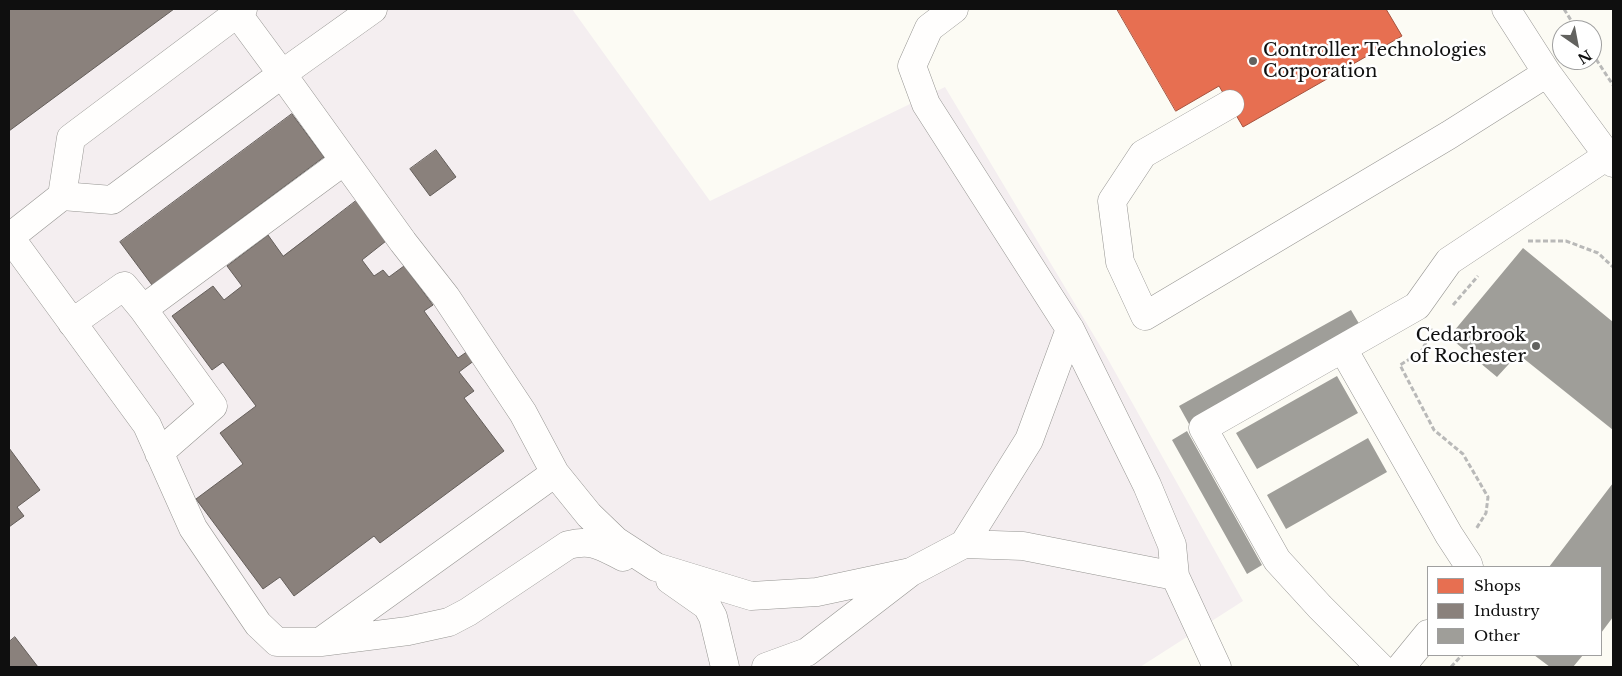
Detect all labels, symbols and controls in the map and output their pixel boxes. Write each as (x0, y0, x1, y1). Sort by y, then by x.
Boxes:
north arrow (1552, 20, 1602, 70)
place label: Controller Technologies Corporation (1263, 40, 1486, 82)
text: N (1574, 46, 1595, 68)
marker: Controller Technologies Corporation (1247, 55, 1259, 67)
place label: Cedarbrook of Rochester (1410, 325, 1526, 368)
marker: Cedarbrook of Rochester (1530, 340, 1542, 352)
legend (1427, 566, 1602, 656)
text: Shops (1474, 576, 1521, 595)
text: Industry (1474, 601, 1540, 620)
text: Other (1474, 626, 1520, 645)

